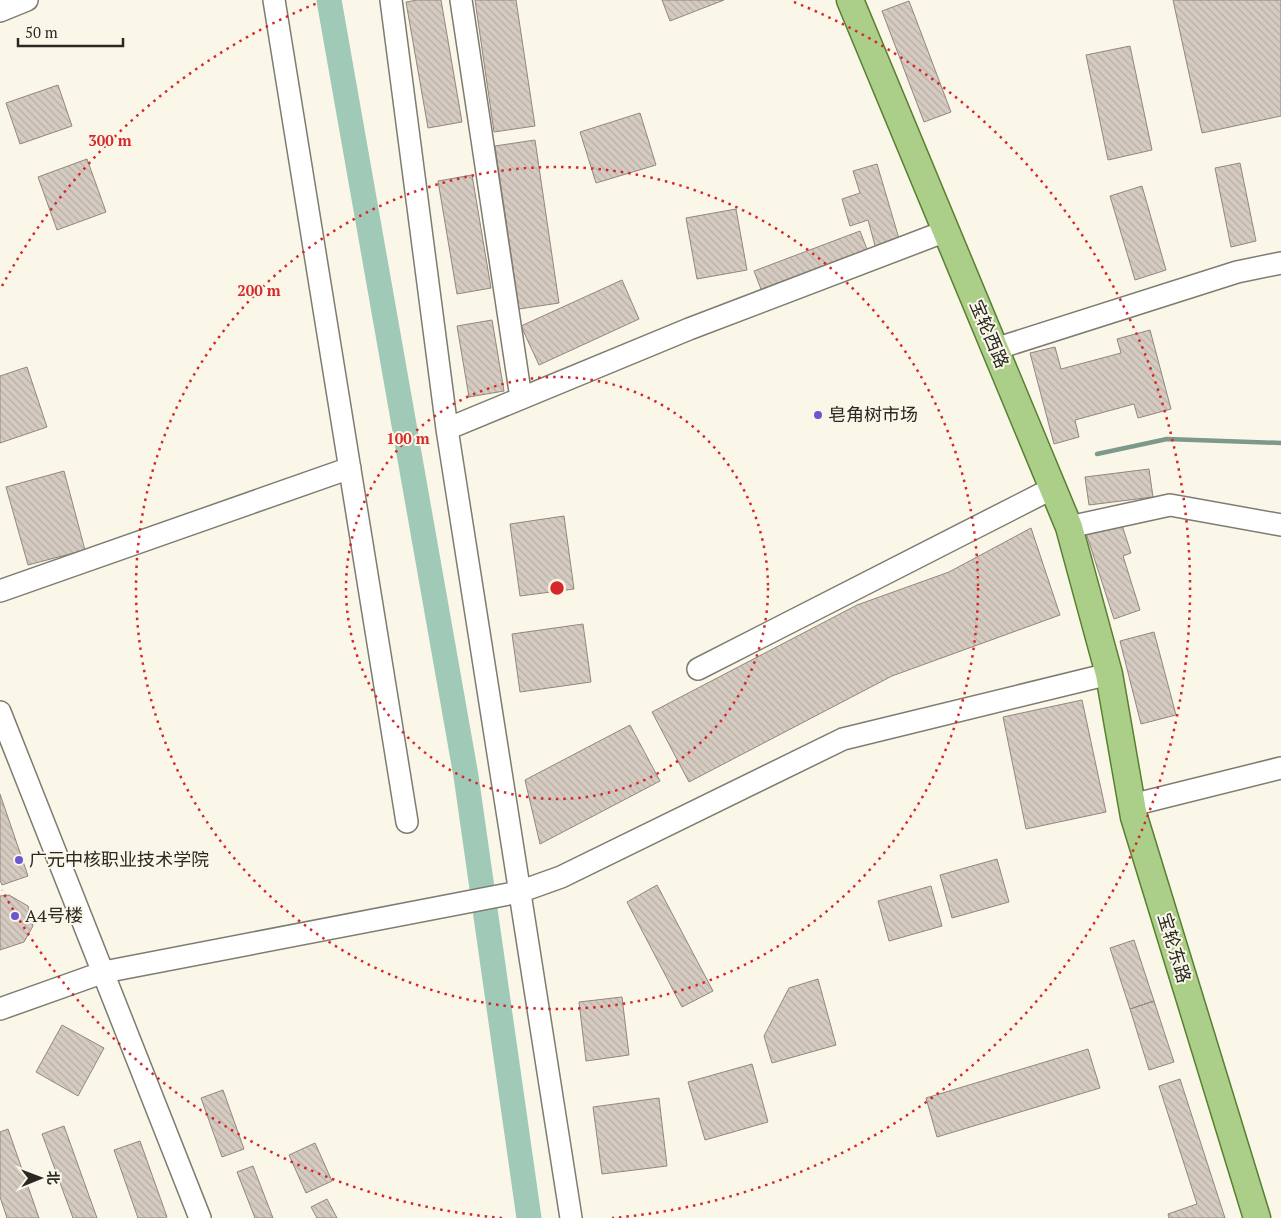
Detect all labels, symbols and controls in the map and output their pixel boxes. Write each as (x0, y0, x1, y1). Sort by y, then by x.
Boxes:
scale bar (18, 15, 122, 47)
text: 50 m (25, 22, 58, 42)
text: 300 m (88, 130, 132, 150)
text: 200 m (237, 280, 281, 300)
street label: 宝轮西路 (965, 296, 1015, 371)
place label: 皂角树市场 (828, 402, 918, 426)
marker: 皂角树市场 (812, 409, 824, 421)
text: 100 m (386, 428, 430, 448)
centre of rings (548, 579, 566, 597)
place label: 广元中核职业技术学院 (29, 847, 209, 871)
marker: 广元中核职业技术学院 (13, 854, 25, 866)
place label: A4号楼 (25, 903, 83, 927)
marker: A4号楼 (9, 910, 21, 922)
street label: 宝轮东路 (1153, 910, 1197, 986)
north arrow (15, 1153, 65, 1203)
text: 北 (44, 1171, 63, 1185)

